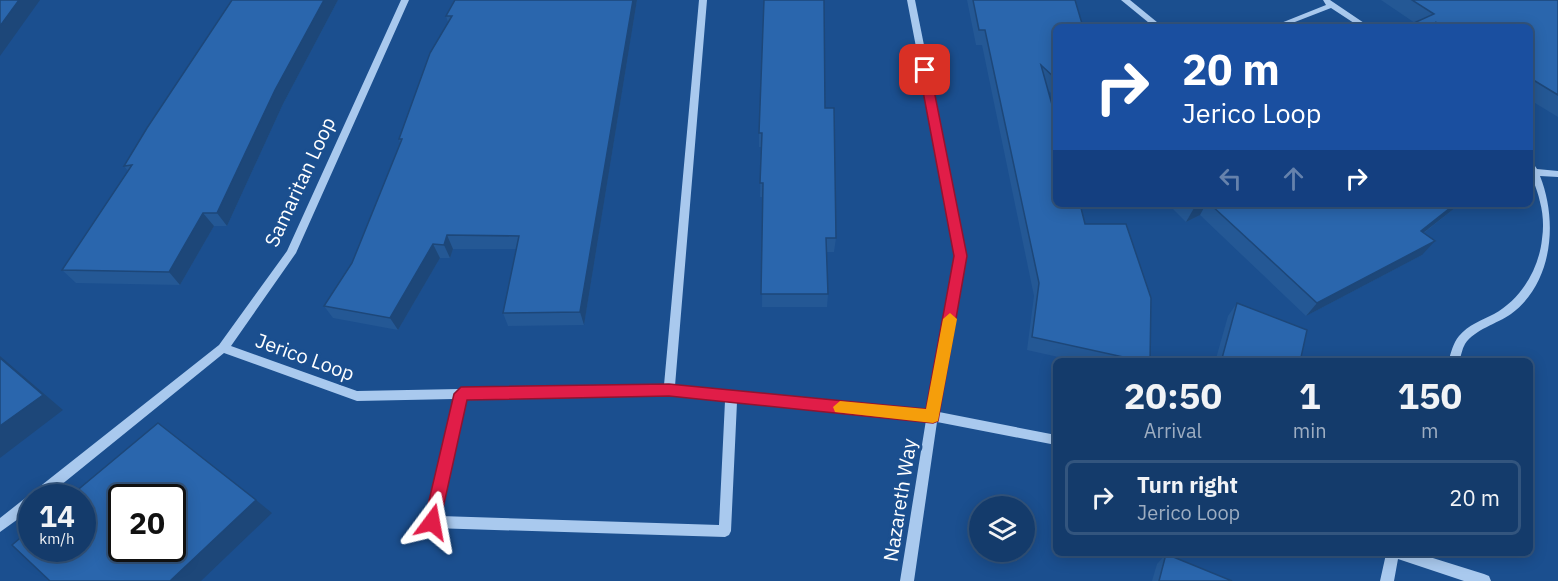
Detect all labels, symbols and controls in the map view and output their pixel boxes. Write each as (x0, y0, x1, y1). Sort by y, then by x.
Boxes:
text: 20 m (1182, 42, 1280, 97)
pin (899, 44, 950, 95)
icon: right (1083, 48, 1161, 126)
icon: arrive (908, 53, 941, 86)
text: Jerico Loop (1182, 95, 1321, 130)
street label: Samaritan Loop (258, 112, 341, 251)
icon: left (1214, 162, 1247, 195)
icon: ahead (1277, 162, 1310, 195)
icon: right (1340, 162, 1373, 195)
street label: Jerico Loop (252, 326, 358, 387)
text: 20:50 (1124, 372, 1222, 419)
text: 1 (1299, 372, 1321, 419)
text: 150 (1397, 372, 1462, 419)
text: Arrival (1144, 417, 1202, 444)
text: min (1293, 417, 1327, 444)
text: m (1421, 417, 1439, 444)
street label: Nazareth Way (876, 436, 923, 563)
text: Turn right (1137, 470, 1238, 499)
icon: right (1086, 481, 1119, 514)
text: 20 m (1449, 483, 1500, 512)
speed limit sign: 20 (108, 484, 186, 562)
position arrow (400, 490, 464, 554)
text: 14 (39, 496, 75, 535)
map controls (969, 496, 1035, 562)
button: layers (969, 496, 1035, 562)
text: Jerico Loop (1137, 499, 1240, 526)
text: km/h (39, 529, 75, 548)

